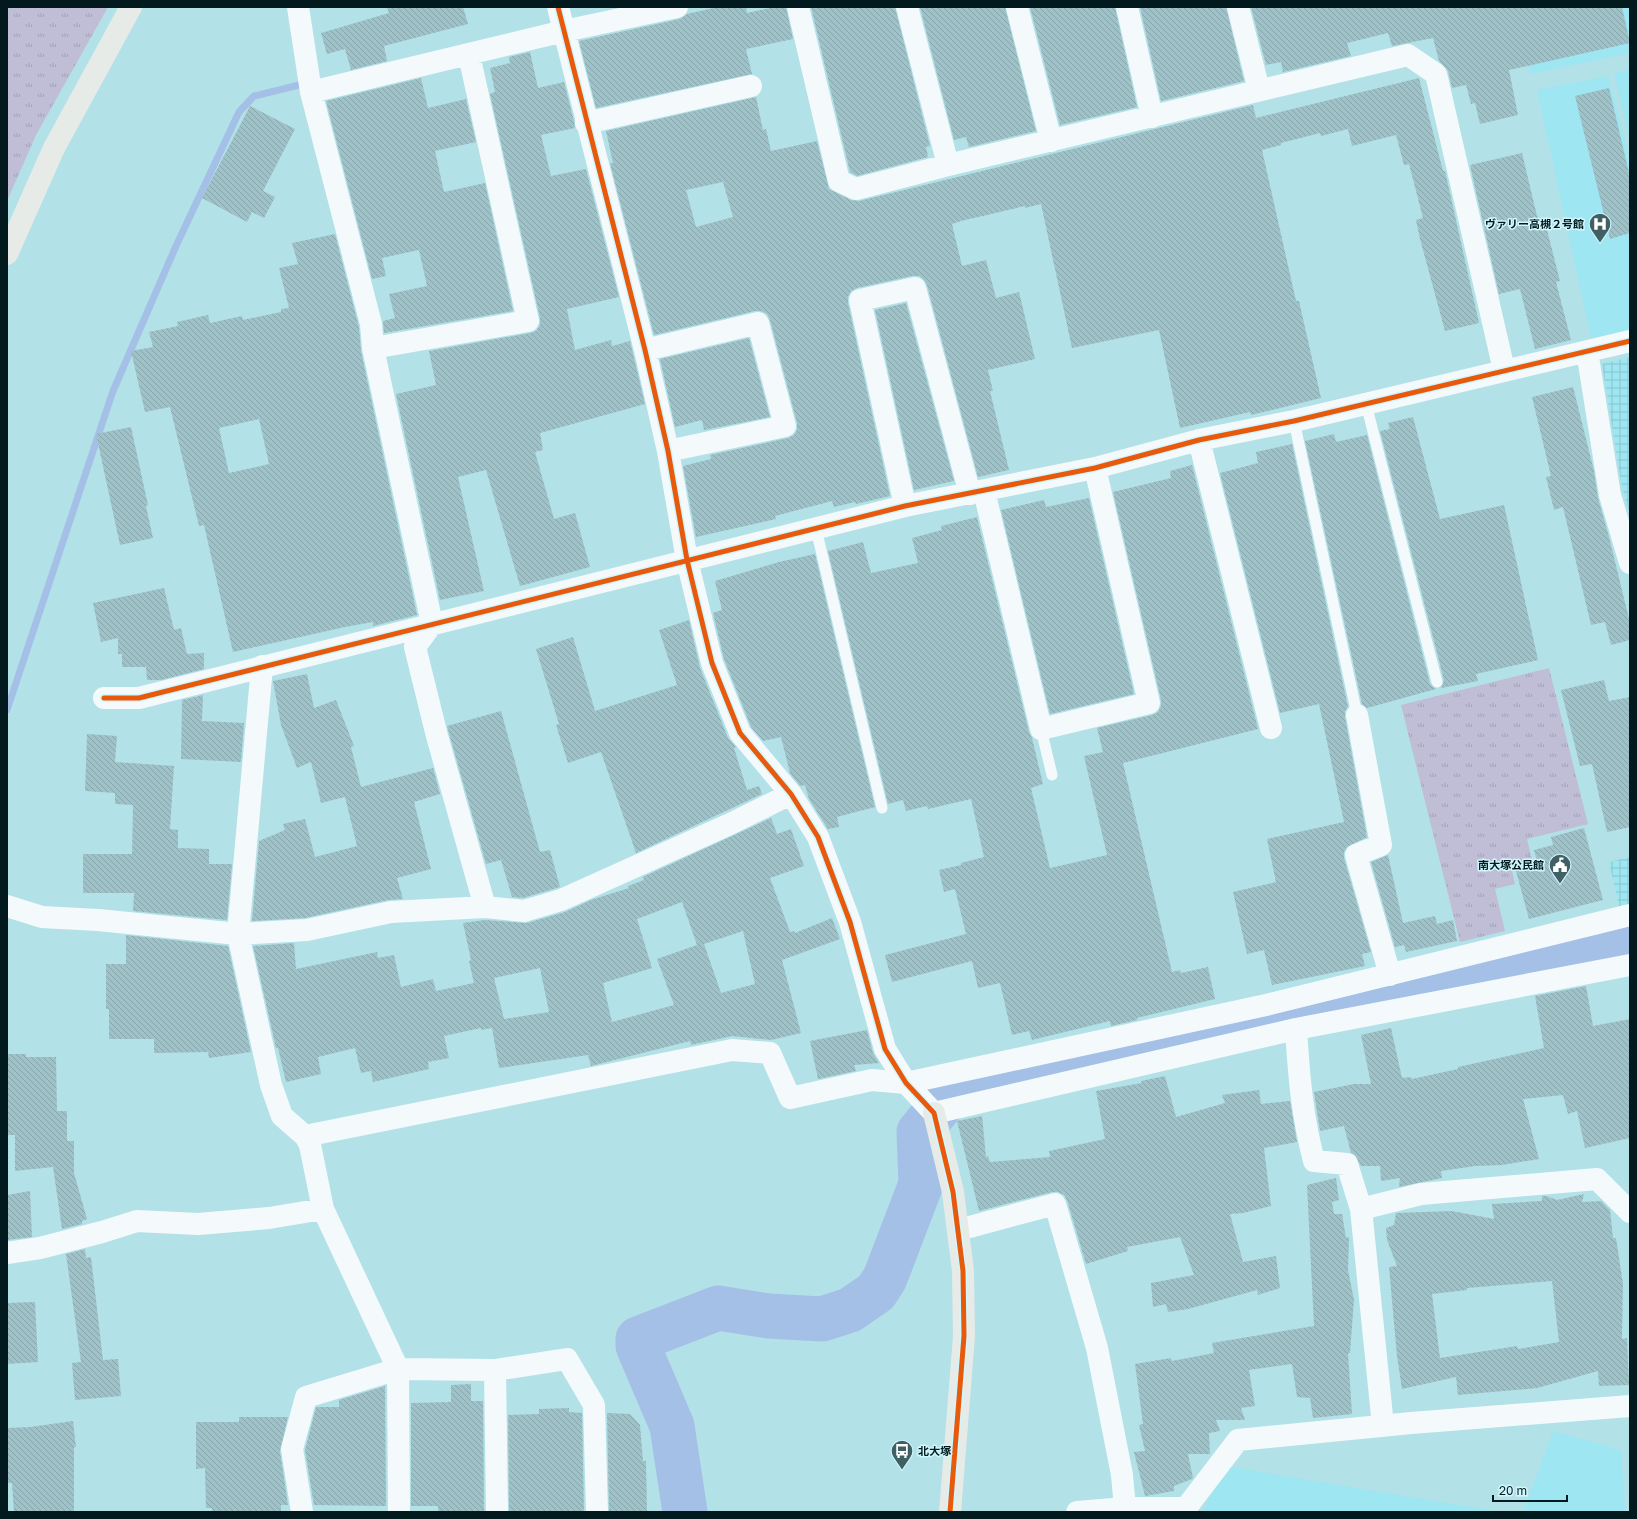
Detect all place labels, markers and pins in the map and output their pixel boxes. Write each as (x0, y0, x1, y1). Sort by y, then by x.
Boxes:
hospital icon: ヴァリー高槻２号館 (1587, 211, 1613, 244)
place label: ヴァリー高槻２号館 (1485, 217, 1584, 230)
public building icon: 南大塚公民館 (1547, 852, 1573, 885)
place label: 南大塚公民館 (1478, 858, 1544, 871)
bus stop icon: 北大塚 (889, 1438, 915, 1471)
place label: 北大塚 (918, 1444, 952, 1457)

